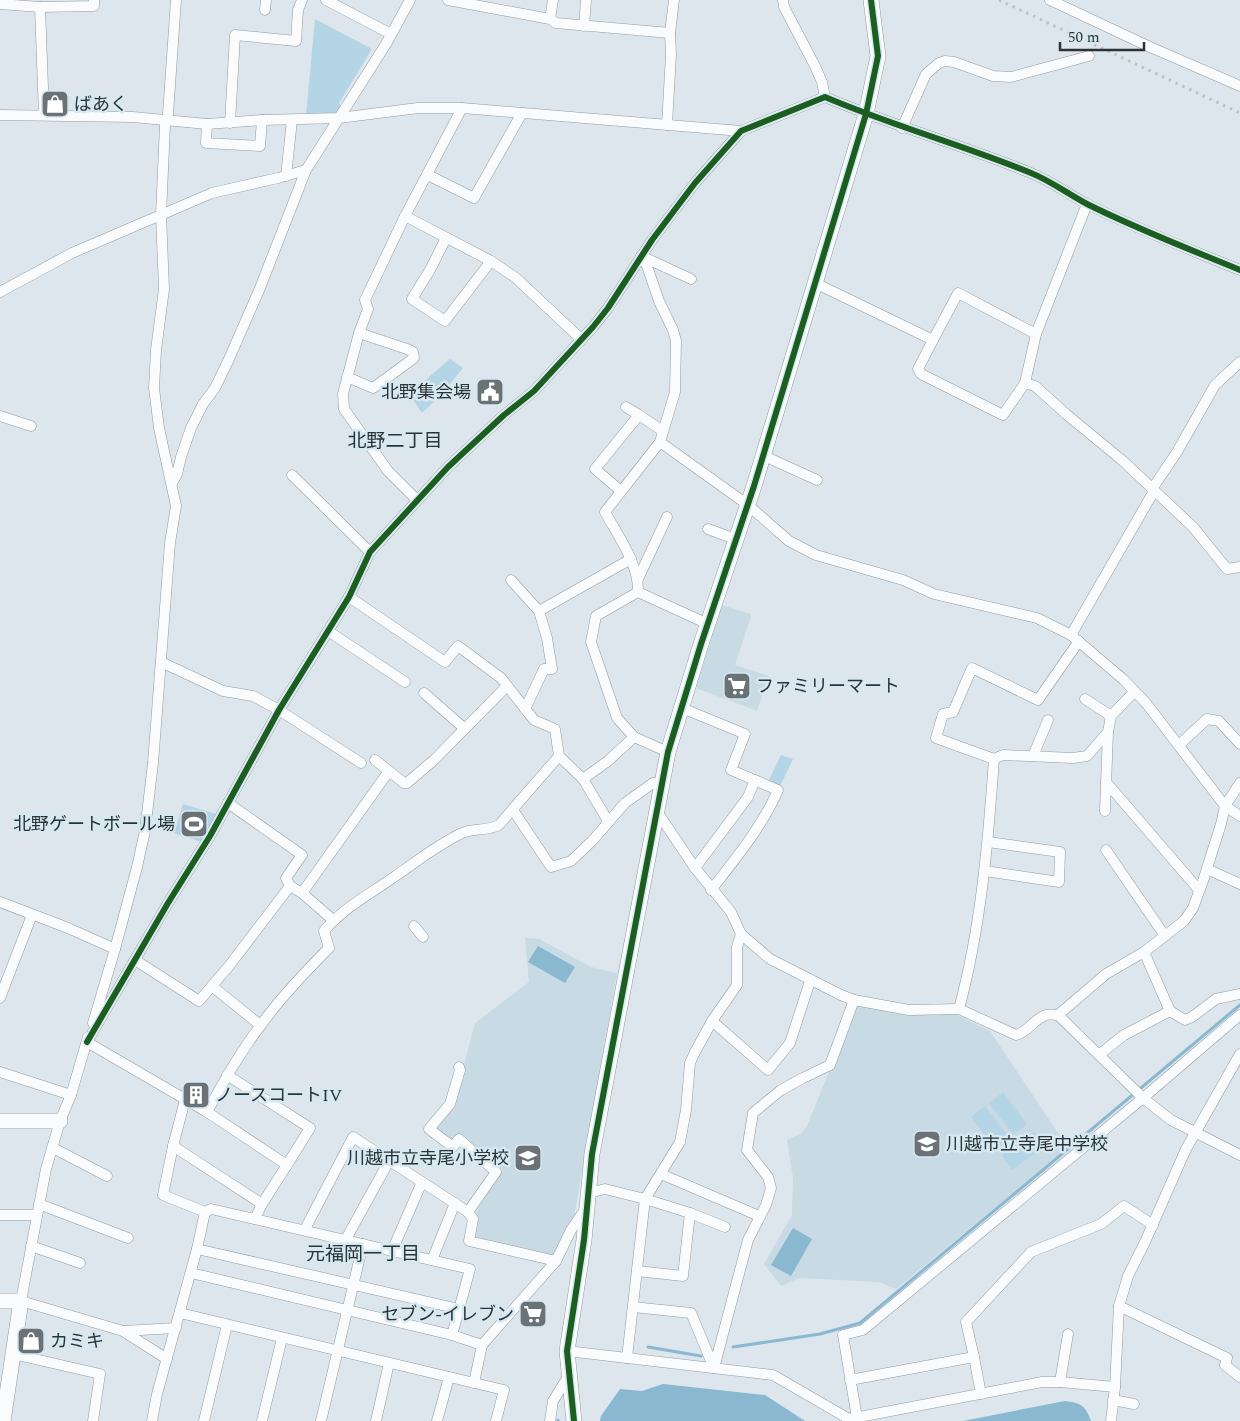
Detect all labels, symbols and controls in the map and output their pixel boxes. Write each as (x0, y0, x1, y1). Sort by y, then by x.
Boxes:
scale bar (1060, 20, 1144, 52)
text: 50 m (1068, 26, 1100, 49)
shop icon: ばあく (40, 89, 70, 119)
place label: ばあく (74, 91, 128, 118)
public building icon: 北野集会場 (475, 377, 505, 407)
place label: 北野集会場 (381, 379, 471, 406)
district label: 北野二丁目 (347, 427, 443, 456)
supermarket icon: ファミリーマート (722, 671, 752, 701)
place label: ファミリーマート (756, 673, 900, 700)
sports icon: 北野ゲートボール場 (179, 809, 209, 839)
place label: 北野ゲートボール場 (13, 811, 175, 838)
building icon: ノースコートIV (181, 1080, 211, 1110)
place label: ノースコートIV (215, 1082, 342, 1109)
school or university icon: 川越市立寺尾中学校 (912, 1129, 942, 1159)
place label: 川越市立寺尾中学校 (946, 1131, 1108, 1158)
school or university icon: 川越市立寺尾小学校 (513, 1143, 543, 1173)
place label: 川越市立寺尾小学校 (347, 1145, 509, 1172)
district label: 元福岡一丁目 (306, 1240, 420, 1269)
supermarket icon: セブン-イレブン (518, 1299, 548, 1329)
place label: セブン-イレブン (381, 1301, 514, 1328)
shop icon: カミキ (16, 1326, 46, 1356)
place label: カミキ (50, 1328, 104, 1355)

